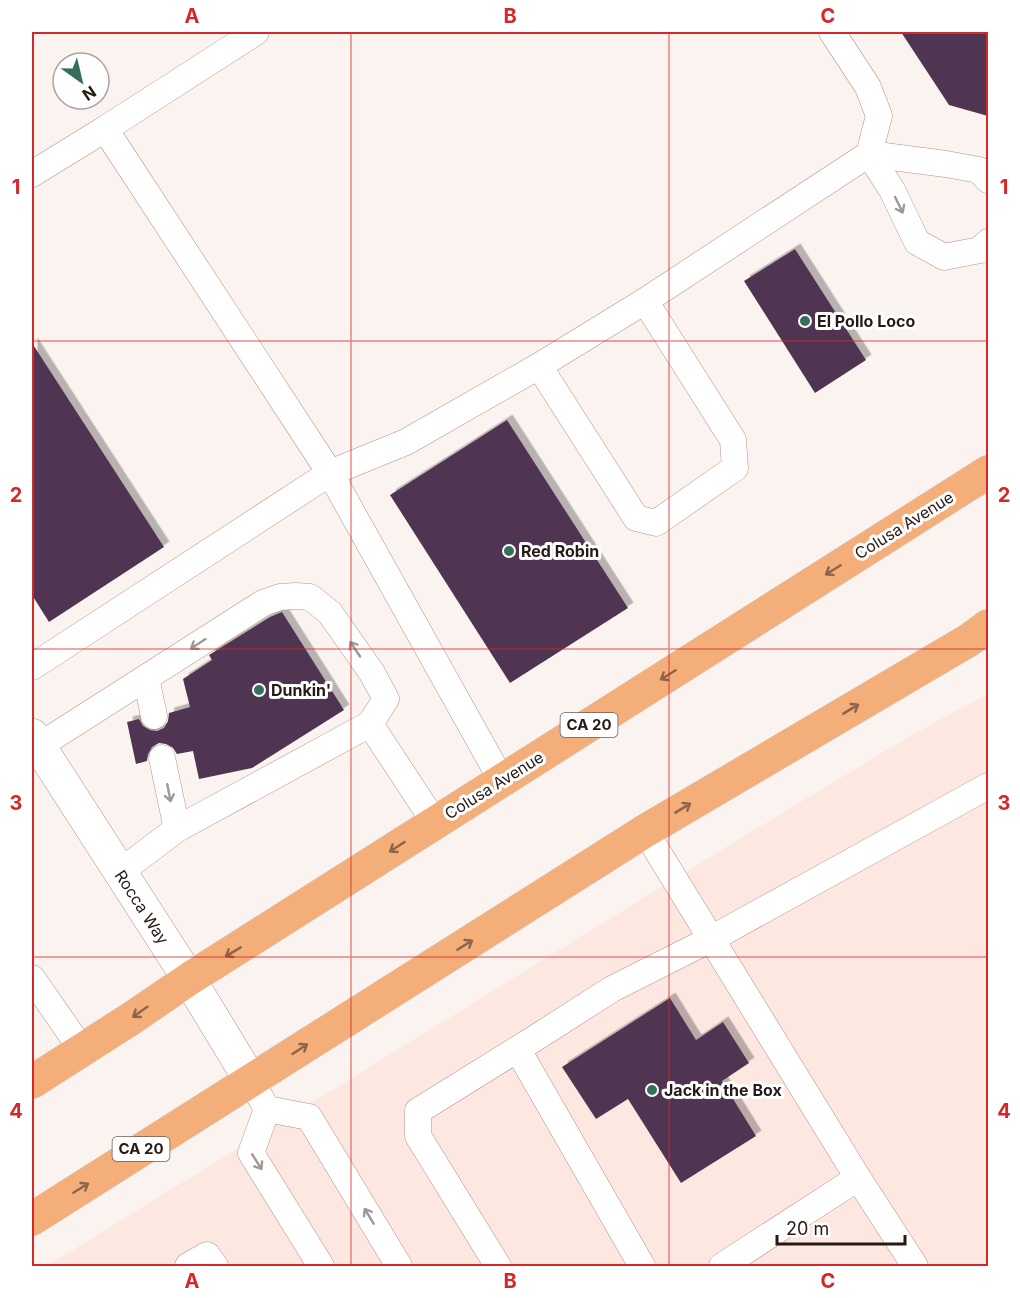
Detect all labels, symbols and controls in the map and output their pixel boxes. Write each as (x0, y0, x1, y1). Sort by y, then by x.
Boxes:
text: A (185, 4, 200, 28)
text: B (503, 4, 517, 28)
text: C (821, 4, 835, 28)
north arrow (51, 51, 111, 111)
text: N (79, 82, 100, 105)
text: 1 (12, 175, 20, 199)
text: 1 (1000, 175, 1008, 199)
one-way arrow (894, 195, 906, 213)
place label: El Pollo Loco (817, 311, 915, 331)
marker: El Pollo Loco (798, 314, 812, 328)
text: 2 (10, 483, 22, 507)
text: 2 (998, 483, 1010, 507)
street label: Colusa Avenue (851, 487, 957, 563)
place label: Red Robin (521, 541, 599, 561)
marker: Red Robin (502, 544, 516, 558)
one-way arrow (825, 565, 842, 577)
one-way arrow (190, 639, 207, 651)
one-way arrow (349, 642, 361, 658)
one-way arrow (660, 669, 677, 681)
place label: Dunkin' (271, 680, 331, 700)
marker: Dunkin' (252, 683, 266, 697)
one-way arrow (842, 703, 859, 715)
road number: CA 20 (560, 713, 618, 737)
street label: Colusa Avenue (441, 747, 547, 823)
one-way arrow (164, 784, 176, 803)
text: 3 (10, 791, 22, 815)
text: 3 (998, 791, 1010, 815)
one-way arrow (674, 802, 691, 814)
one-way arrow (389, 841, 406, 853)
street label: Rocca Way (111, 866, 173, 948)
one-way arrow (456, 939, 473, 951)
one-way arrow (225, 946, 242, 958)
one-way arrow (133, 1006, 149, 1018)
one-way arrow (291, 1043, 308, 1055)
place label: Jack in the Box (664, 1080, 782, 1100)
marker: Jack in the Box (645, 1083, 659, 1097)
text: 4 (9, 1099, 23, 1123)
text: 4 (997, 1099, 1011, 1123)
road number: CA 20 (112, 1137, 170, 1161)
one-way arrow (251, 1153, 263, 1170)
one-way arrow (72, 1181, 89, 1193)
one-way arrow (363, 1208, 375, 1225)
scale bar (777, 1208, 904, 1246)
text: 20 m (786, 1218, 829, 1239)
text: A (185, 1269, 200, 1293)
text: B (503, 1269, 517, 1293)
text: C (821, 1269, 835, 1293)

